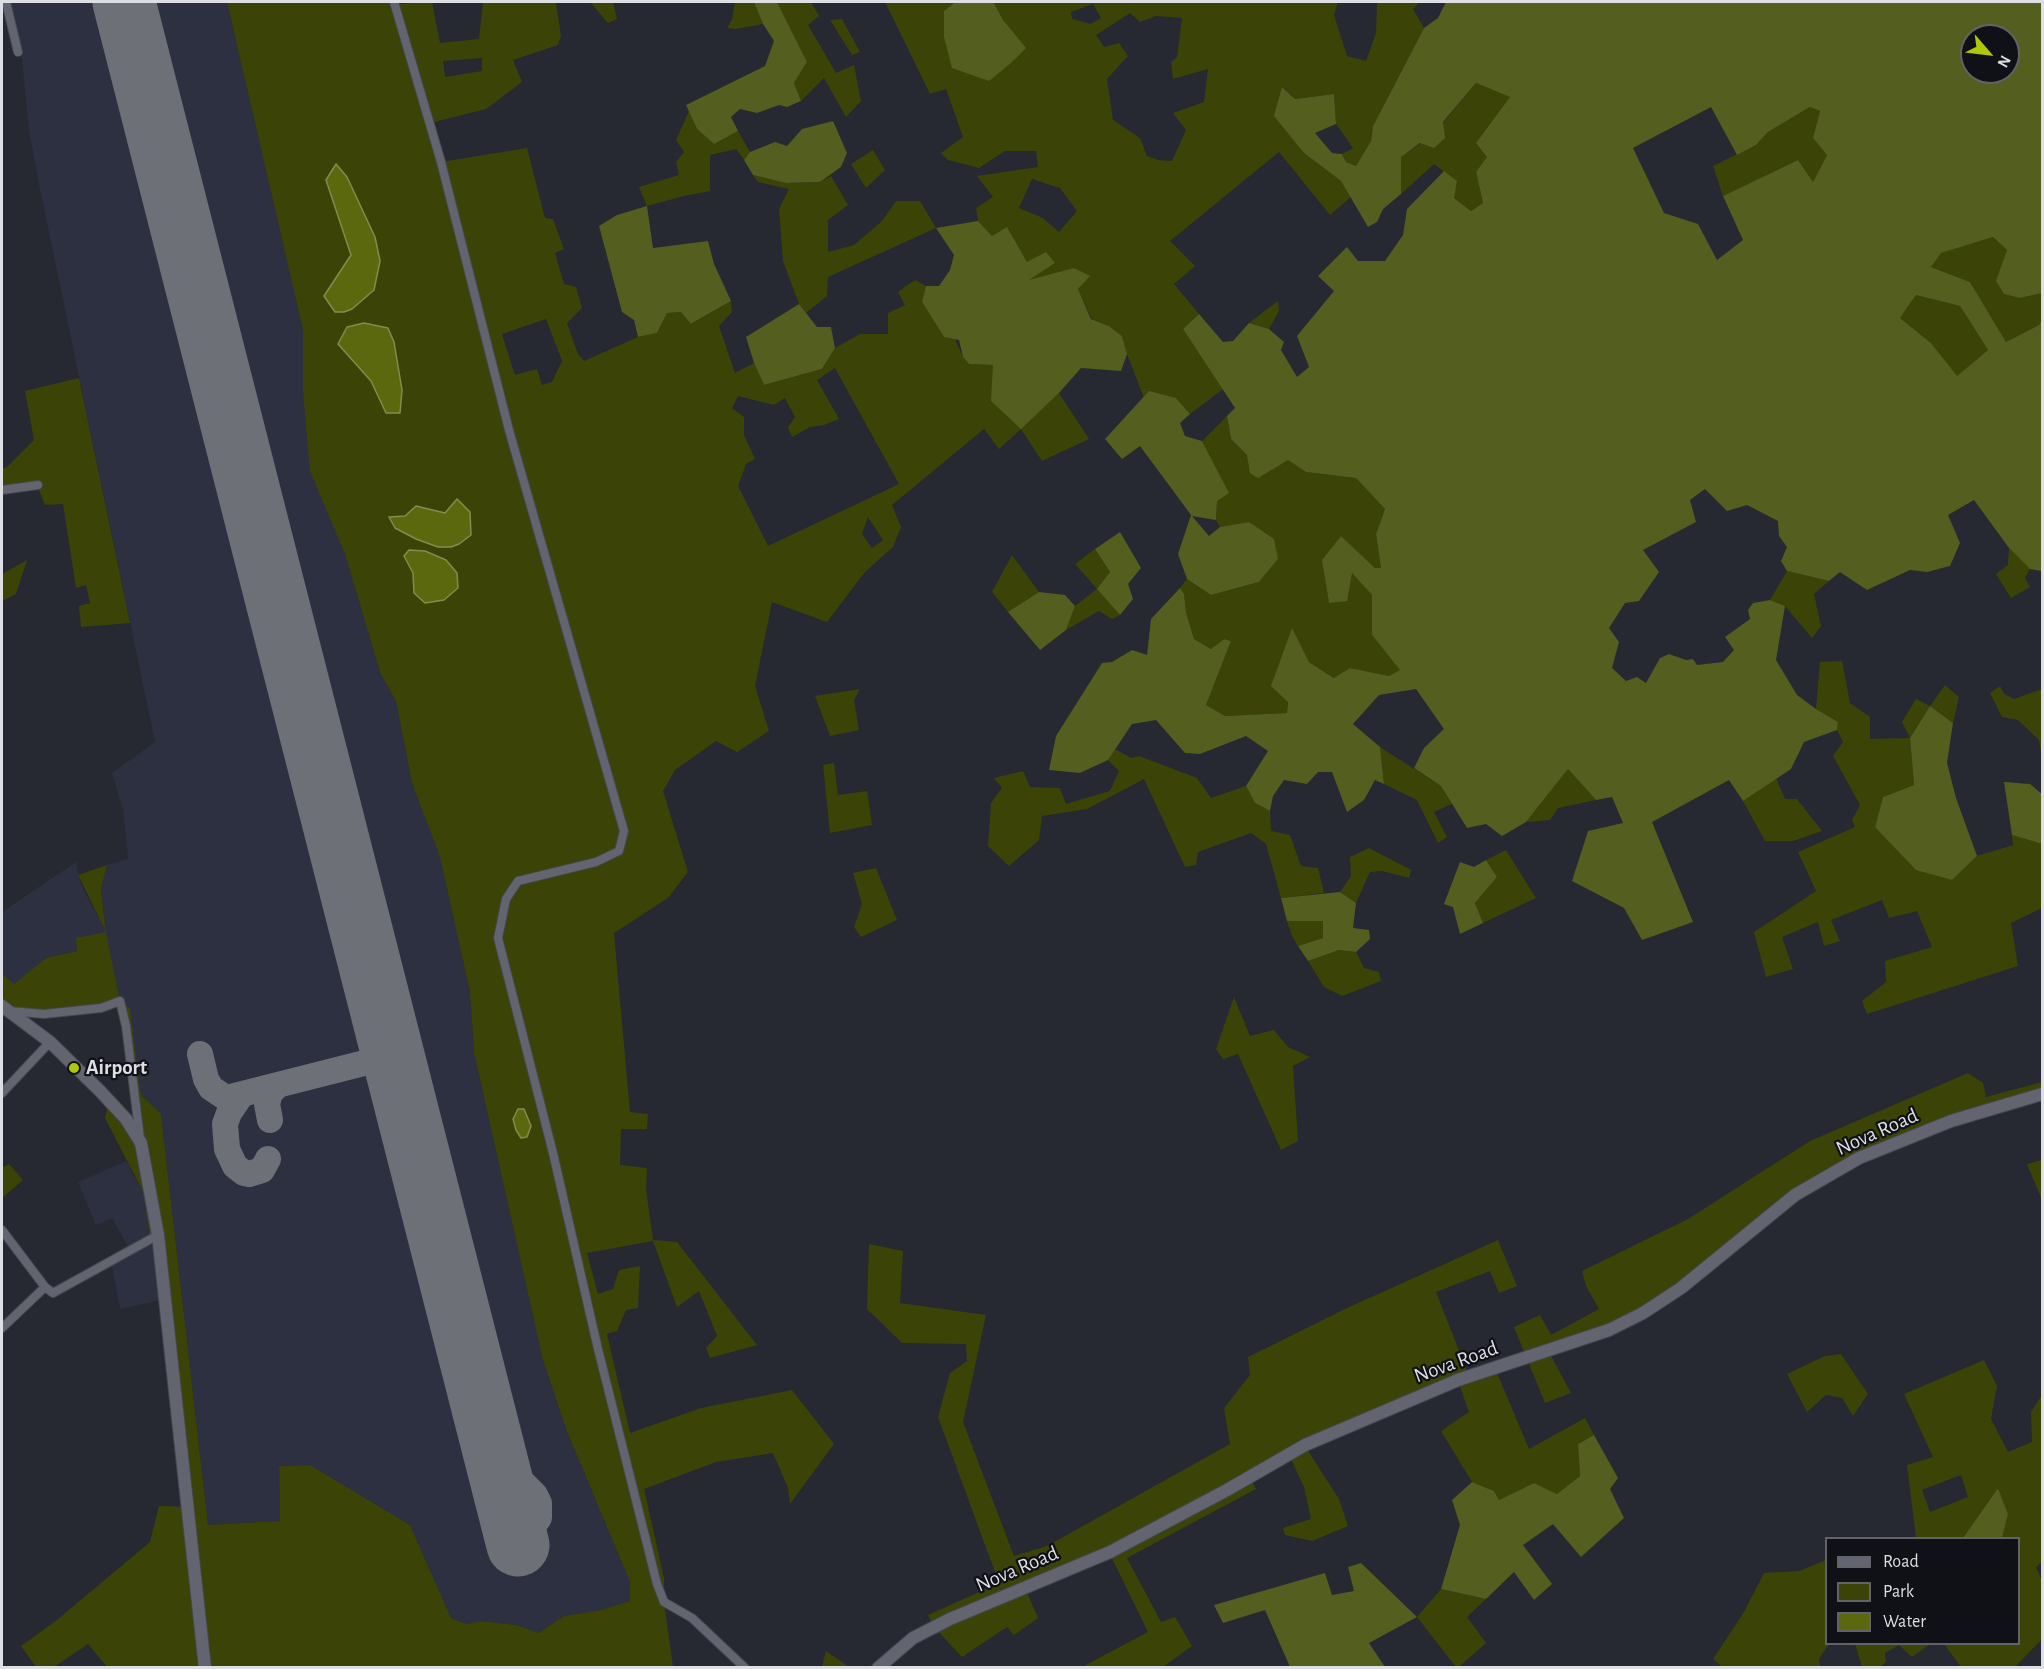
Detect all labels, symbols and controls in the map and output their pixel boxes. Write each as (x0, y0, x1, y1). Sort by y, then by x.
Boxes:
north arrow (1960, 24, 2020, 84)
text: N (1994, 53, 2014, 70)
place label: Airport (86, 1055, 147, 1081)
marker: Airport (67, 1061, 81, 1075)
street label: Nova Road (1832, 1103, 1922, 1161)
street label: Nova Road (1411, 1335, 1501, 1389)
legend (1825, 1537, 2020, 1645)
street label: Nova Road (972, 1540, 1062, 1598)
text: Road (1883, 1553, 1919, 1571)
text: Park (1883, 1583, 1914, 1601)
text: Water (1883, 1613, 1926, 1631)

